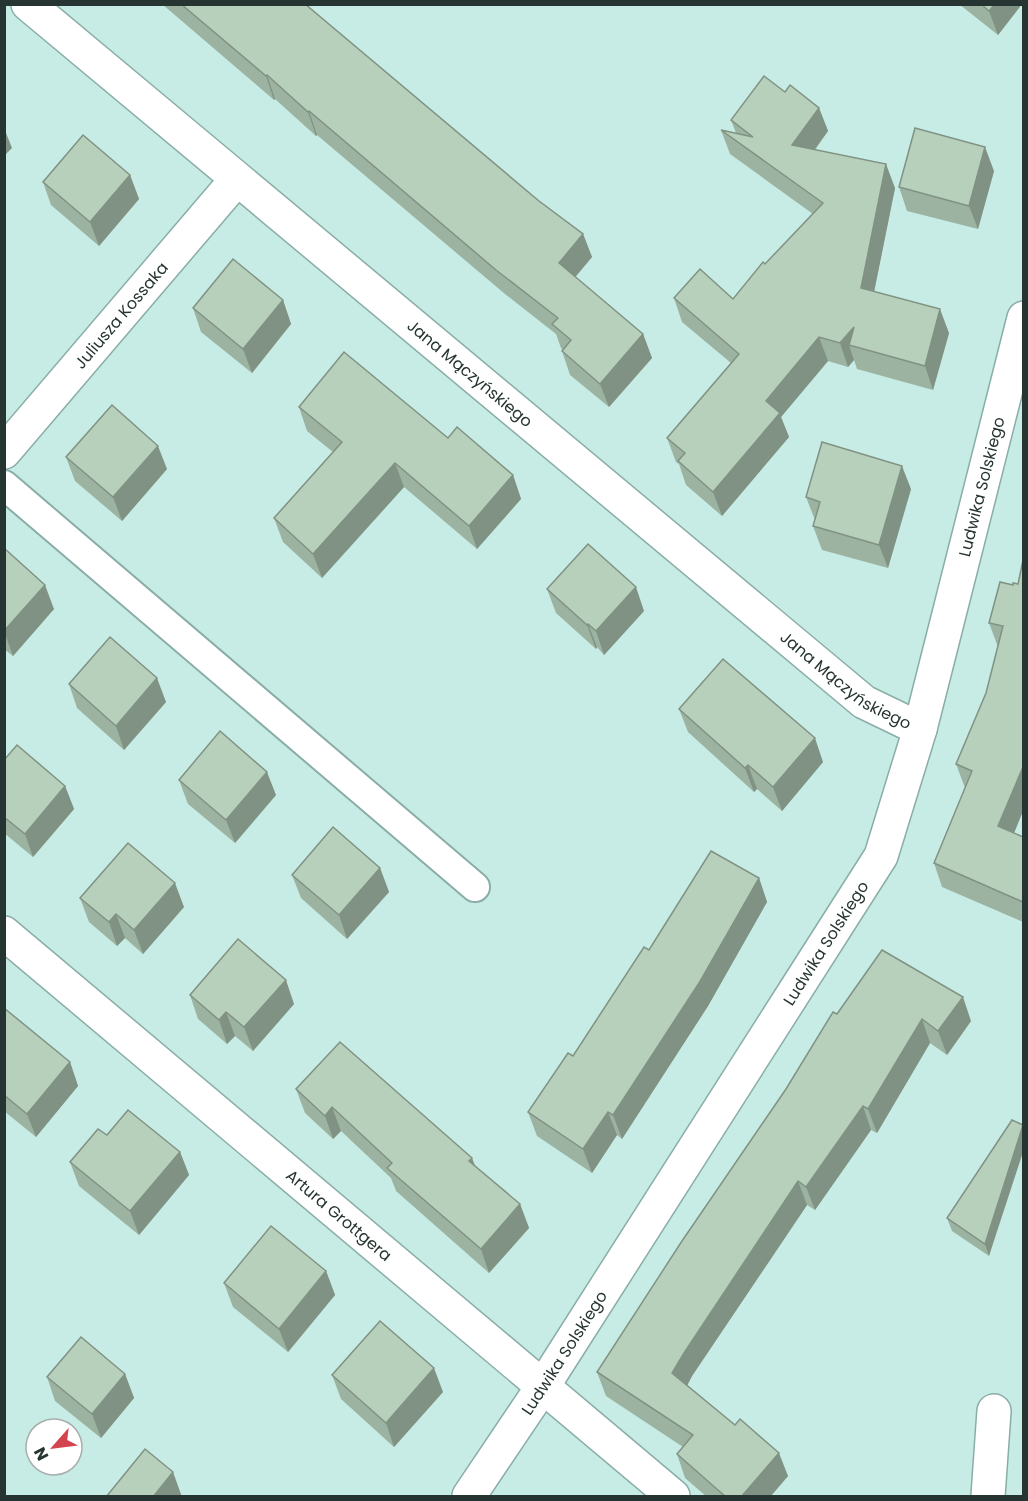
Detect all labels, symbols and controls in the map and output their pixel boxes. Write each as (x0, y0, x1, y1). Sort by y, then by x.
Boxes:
street label: Juliusza Kossaka (69, 257, 173, 374)
street label: Jana Mączyńskiego (402, 314, 538, 432)
street label: Ludwika Solskiego (953, 414, 1010, 559)
street label: Jana Mączyńskiego (776, 625, 915, 735)
street label: Ludwika Solskiego (777, 876, 874, 1010)
street label: Artura Grottgera (281, 1164, 397, 1266)
street label: Ludwika Solskiego (515, 1286, 612, 1419)
north arrow (24, 1417, 84, 1477)
text: N (28, 1443, 54, 1465)

